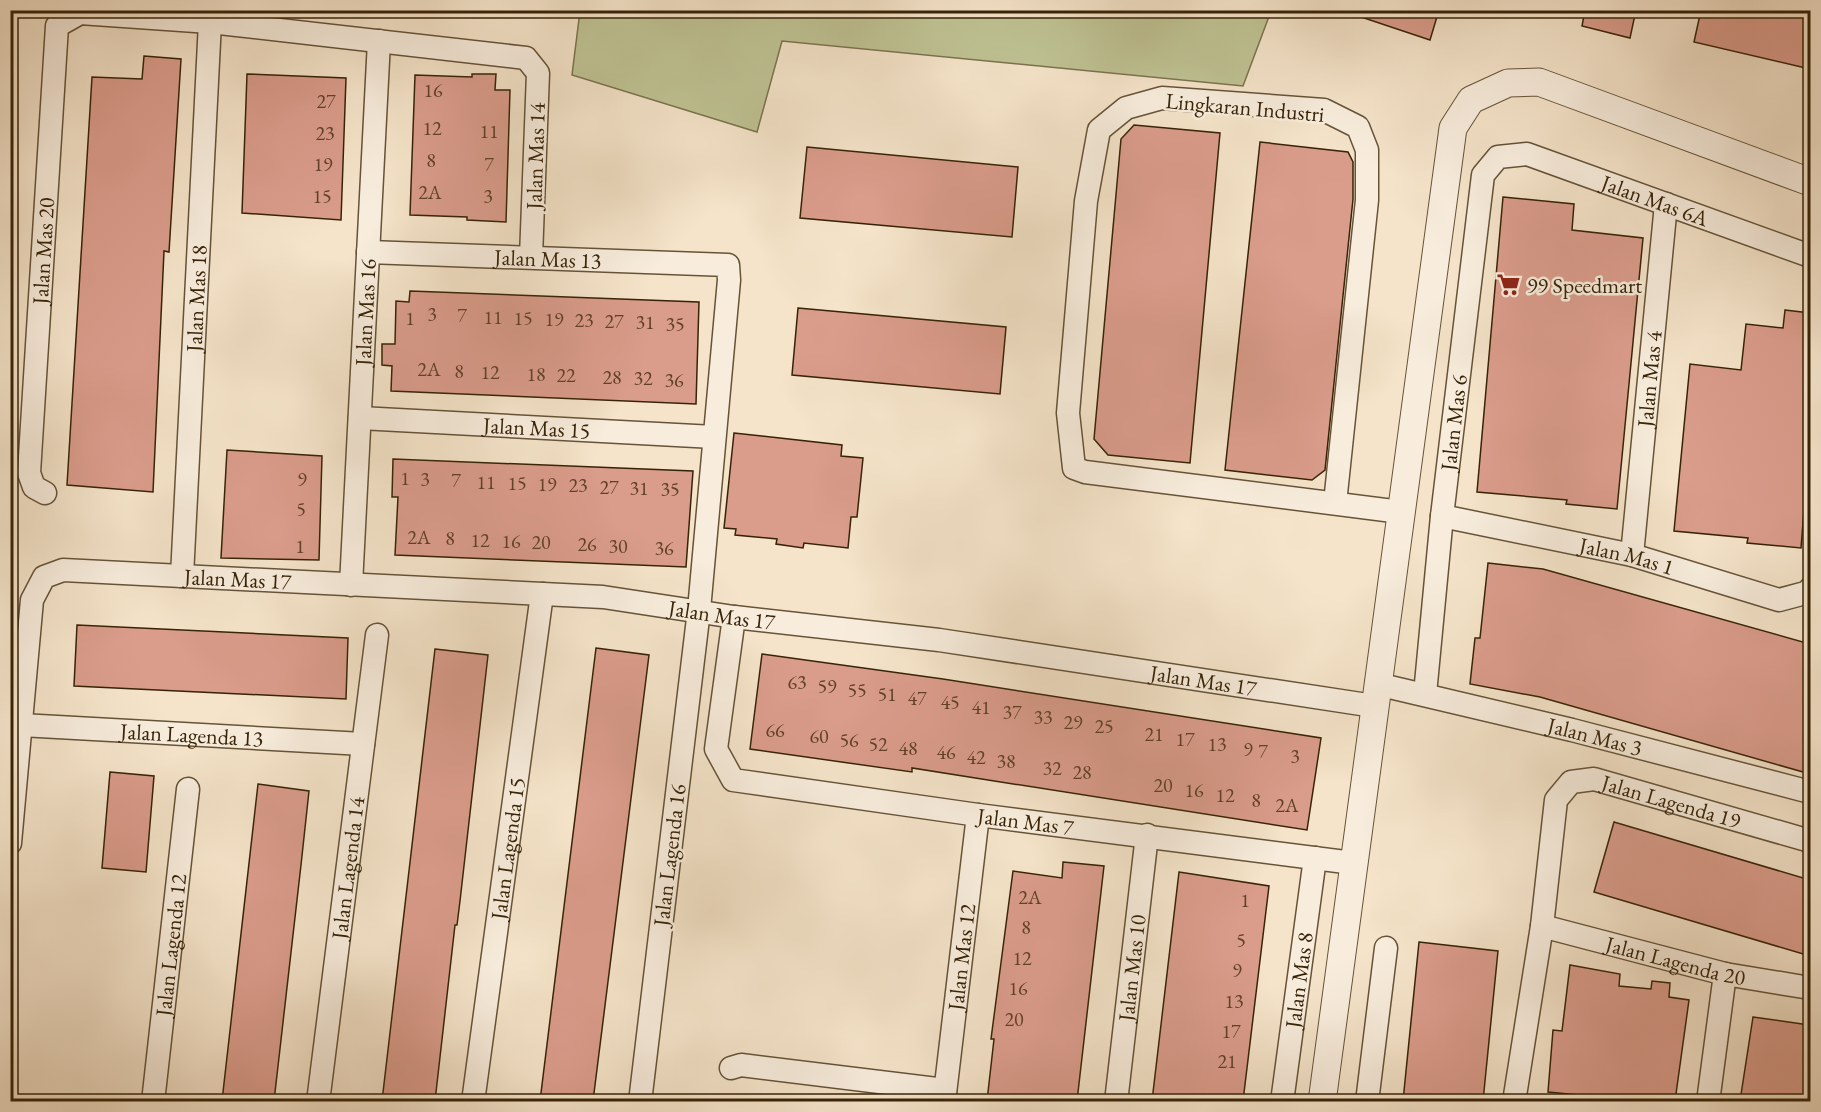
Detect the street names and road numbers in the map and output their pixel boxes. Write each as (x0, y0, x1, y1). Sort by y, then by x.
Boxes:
street label: Lingkaran Industri (1164, 86, 1326, 129)
street label: Jalan Mas 14 (519, 102, 552, 212)
street label: Jalan Mas 6A (1596, 167, 1713, 233)
street label: Jalan Mas 20 (25, 196, 61, 307)
street label: Jalan Mas 13 (492, 242, 602, 275)
street label: Jalan Mas 18 (179, 244, 214, 355)
street label: Jalan Mas 16 (348, 258, 383, 369)
street label: Jalan Mas 4 (1630, 329, 1669, 430)
street label: Jalan Mas 6 (1433, 372, 1474, 474)
street label: Jalan Mas 15 (480, 411, 591, 445)
street label: Jalan Mas 1 (1575, 530, 1678, 582)
street label: Jalan Mas 17 (181, 562, 292, 596)
street label: Jalan Mas 17 (665, 593, 777, 637)
street label: Jalan Mas 17 (1146, 658, 1259, 703)
street label: Jalan Mas 3 (1543, 710, 1645, 763)
street label: Jalan Lagenda 13 (117, 716, 264, 753)
street label: Jalan Lagenda 19 (1596, 767, 1744, 835)
street label: Jalan Lagenda 15 (484, 775, 532, 923)
street label: Jalan Lagenda 16 (646, 782, 693, 930)
street label: Jalan Lagenda 14 (324, 795, 371, 943)
street label: Jalan Mas 7 (974, 801, 1076, 842)
street label: Jalan Lagenda 12 (148, 872, 193, 1020)
street label: Jalan Mas 12 (941, 902, 982, 1014)
street label: Jalan Mas 10 (1111, 913, 1153, 1025)
street label: Jalan Lagenda 20 (1600, 929, 1748, 992)
street label: Jalan Mas 8 (1278, 930, 1320, 1032)

